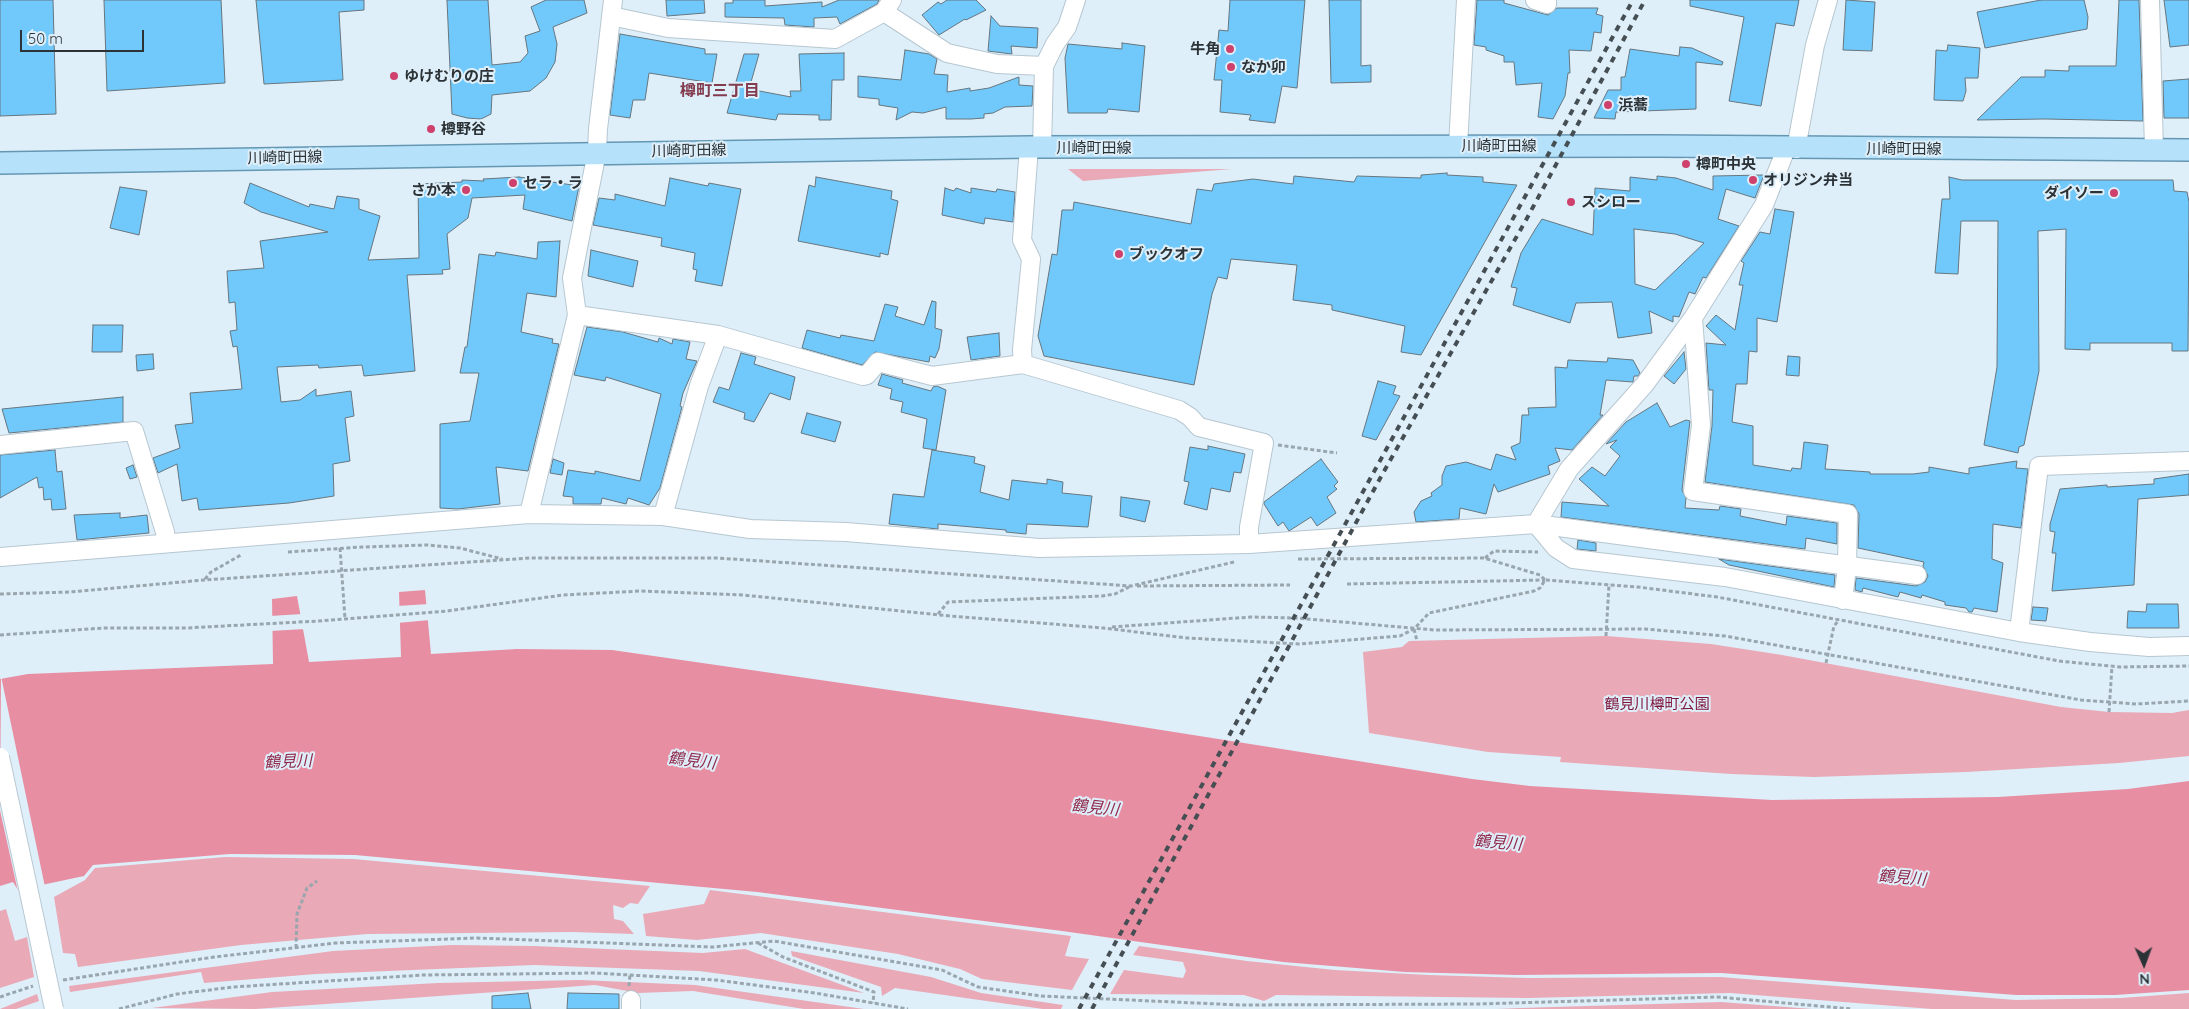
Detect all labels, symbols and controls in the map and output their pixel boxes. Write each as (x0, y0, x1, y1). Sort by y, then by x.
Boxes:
scale bar (22, 20, 146, 52)
text: 50 m (28, 29, 63, 48)
place label: 牛角 (1190, 40, 1220, 58)
marker: 牛角 (1224, 43, 1236, 55)
place label: なか卯 (1241, 58, 1286, 76)
marker: なか卯 (1225, 61, 1237, 73)
place label: ゆけむりの庄 (404, 67, 494, 85)
marker: ゆけむりの庄 (388, 70, 400, 82)
district label: 樽町三丁目 (680, 81, 760, 101)
place label: 浜蕎 (1618, 96, 1648, 114)
marker: 浜蕎 (1602, 99, 1614, 111)
place label: 樽野谷 (441, 120, 486, 138)
marker: 樽野谷 (425, 123, 437, 135)
street label: 川崎町田線 (1462, 137, 1536, 155)
street label: 川崎町田線 (1057, 139, 1131, 157)
street label: 川崎町田線 (1867, 140, 1941, 158)
street label: 川崎町田線 (651, 141, 727, 161)
street label: 川崎町田線 (247, 148, 323, 168)
place label: 樽町中央 (1696, 155, 1756, 173)
marker: 樽町中央 (1680, 158, 1692, 170)
place label: オリジン弁当 (1763, 171, 1853, 189)
place label: セラ・ラ (523, 174, 583, 192)
marker: オリジン弁当 (1747, 174, 1759, 186)
marker: セラ・ラ (507, 177, 519, 189)
place label: さか本 (411, 181, 456, 199)
marker: さか本 (460, 184, 472, 196)
place label: ダイソー (2044, 184, 2104, 202)
marker: ダイソー (2108, 187, 2120, 199)
place label: スシロー (1581, 193, 1641, 211)
marker: スシロー (1565, 196, 1577, 208)
place label: ブックオフ (1129, 245, 1204, 263)
marker: ブックオフ (1113, 248, 1125, 260)
park label: 鶴見川樽町公園 (1605, 695, 1709, 713)
water label: 鶴見川 (667, 749, 717, 773)
water label: 鶴見川 (264, 752, 312, 772)
water label: 鶴見川 (1070, 796, 1120, 820)
water label: 鶴見川 (1473, 831, 1523, 855)
water label: 鶴見川 (1877, 866, 1927, 890)
north arrow (2119, 939, 2169, 989)
text: N (2139, 970, 2150, 988)

